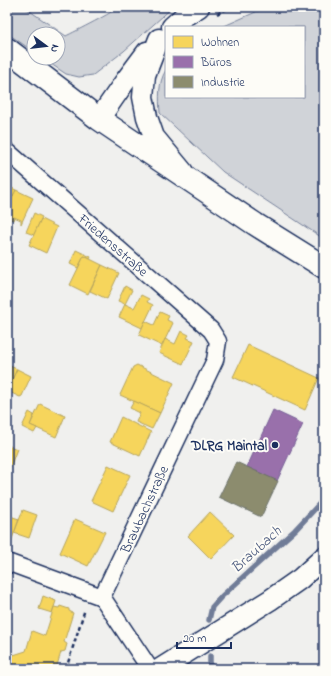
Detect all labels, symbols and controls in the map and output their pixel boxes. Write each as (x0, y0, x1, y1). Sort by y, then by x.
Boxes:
north arrow (26, 26, 66, 66)
legend (165, 26, 305, 98)
text: Wohnen (201, 34, 239, 52)
text: N (46, 43, 63, 54)
text: Büros (200, 54, 232, 72)
text: Industrie (201, 74, 245, 92)
street label: Friedensstraße (72, 209, 153, 283)
place label: DLRG Maintal (190, 436, 268, 457)
marker: DLRG Maintal (270, 440, 280, 450)
street label: Braubachstraße (115, 462, 175, 558)
water label: Braubach (227, 521, 287, 578)
scale bar (177, 624, 231, 650)
text: 20 m (183, 630, 206, 648)

